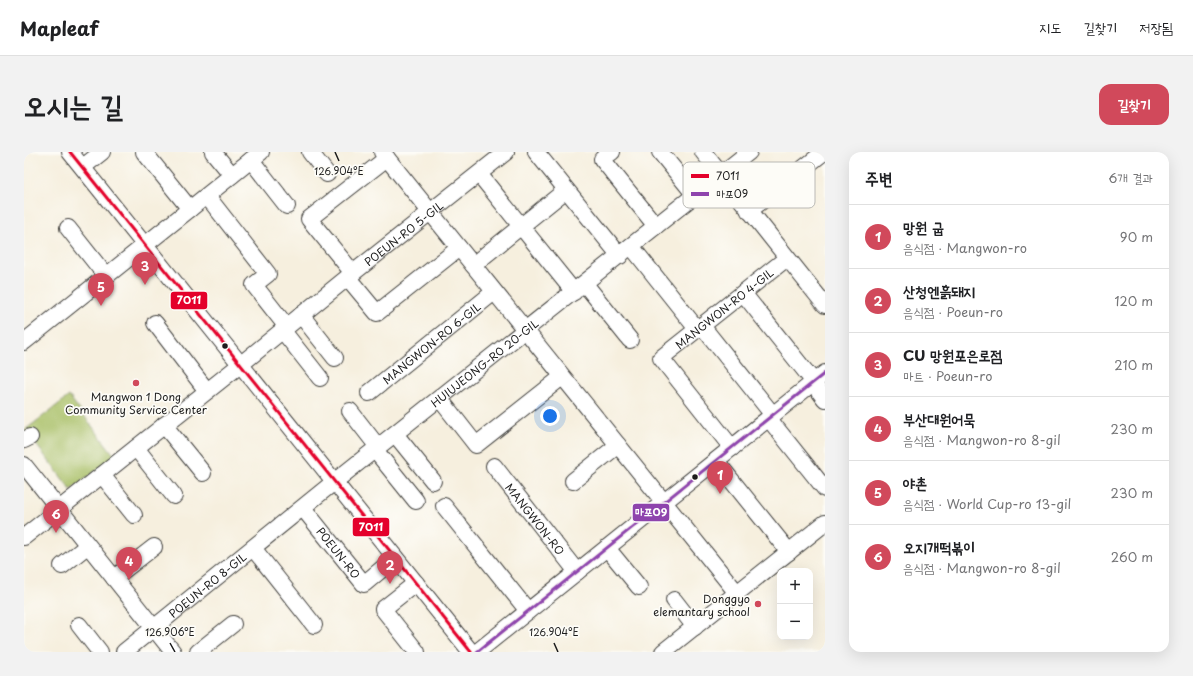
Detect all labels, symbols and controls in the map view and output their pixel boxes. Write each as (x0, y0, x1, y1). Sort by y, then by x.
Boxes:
text: Mapleaf (20, 14, 98, 42)
text: 지도 (1039, 17, 1061, 38)
text: 길찾기 (1083, 17, 1117, 38)
text: 저장됨 (1139, 17, 1173, 38)
text: 오시는 길 (24, 83, 123, 126)
button: 길찾기 (1099, 84, 1169, 125)
legend (683, 162, 815, 208)
text: 126.904°E (314, 163, 364, 178)
text: 주변 (865, 165, 892, 191)
text: 7011 (716, 167, 739, 184)
text: 6개 결과 (1108, 168, 1153, 187)
text: 마포09 (716, 185, 748, 202)
street label: POEUN-RO 5-GIL (360, 196, 447, 270)
text: 망원 굽 (903, 215, 944, 238)
text: 1 (875, 227, 881, 246)
text: 90 m (1120, 227, 1153, 246)
text: 음식점 · Mangwon-ro (903, 238, 1027, 257)
pin: 3 (132, 252, 158, 285)
street label: MANGWON-RO 4-GIL (671, 263, 777, 352)
pin: 5 (88, 273, 114, 306)
text: 산청엔흙돼지 (903, 279, 975, 302)
line badge: 7011 (170, 291, 208, 310)
text: 7011 (177, 291, 201, 308)
text: 2 (873, 291, 883, 310)
text: 120 m (1114, 291, 1153, 310)
street label: MANGWON-RO 6-GIL (378, 297, 484, 388)
text: 음식점 · Poeun-ro (903, 302, 1003, 321)
street label: HUIUJEONG-RO 20-GIL (427, 314, 542, 411)
unlabelled marker (220, 341, 230, 351)
text: CU 망원포은로점 (903, 343, 1002, 366)
text: 3 (874, 355, 882, 374)
text: 210 m (1114, 355, 1153, 374)
text: 마트 · Poeun-ro (903, 366, 992, 385)
marker: Mangwon 1 Dong Community Service Center (131, 378, 141, 388)
place label: Mangwon 1 Dong Community Service Center (65, 388, 208, 418)
your location (540, 406, 560, 426)
text: 부산대원어묵 (903, 407, 975, 430)
text: 4 (874, 419, 882, 438)
text: 230 m (1111, 419, 1153, 438)
text: 음식점 · Mangwon-ro 8-gil (903, 430, 1061, 449)
pin: 1 (707, 461, 733, 494)
text: 야촌 (903, 471, 927, 494)
unlabelled marker (690, 472, 700, 482)
street label: MANGWON-RO (502, 479, 569, 558)
text: 5 (874, 483, 882, 502)
text: 230 m (1111, 483, 1153, 502)
text: 음식점 · World Cup-ro 13-gil (903, 494, 1071, 513)
pin: 6 (43, 500, 69, 533)
line badge: 마포09 (632, 503, 670, 522)
text: 마포09 (635, 503, 668, 520)
line badge: 7011 (352, 517, 390, 537)
text: 7011 (359, 518, 383, 535)
street label: POEUN-RO (313, 523, 365, 582)
text: 오지개떡볶이 (903, 535, 975, 558)
pin: 4 (116, 547, 142, 580)
text: 6 (873, 547, 883, 566)
text: 260 m (1111, 547, 1153, 566)
street label: POEUN-RO 8-GIL (165, 548, 250, 621)
pin: 2 (377, 551, 403, 584)
text: 음식점 · Mangwon-ro 8-gil (903, 558, 1061, 577)
map controls (777, 568, 813, 640)
button: + (777, 568, 813, 604)
place label: Donggyo elemantary school (653, 590, 750, 620)
marker: Donggyo elemantary school (753, 599, 763, 609)
button: − (777, 604, 813, 640)
text: 126.906°E (145, 624, 195, 639)
text: 126.904°E (529, 624, 579, 639)

